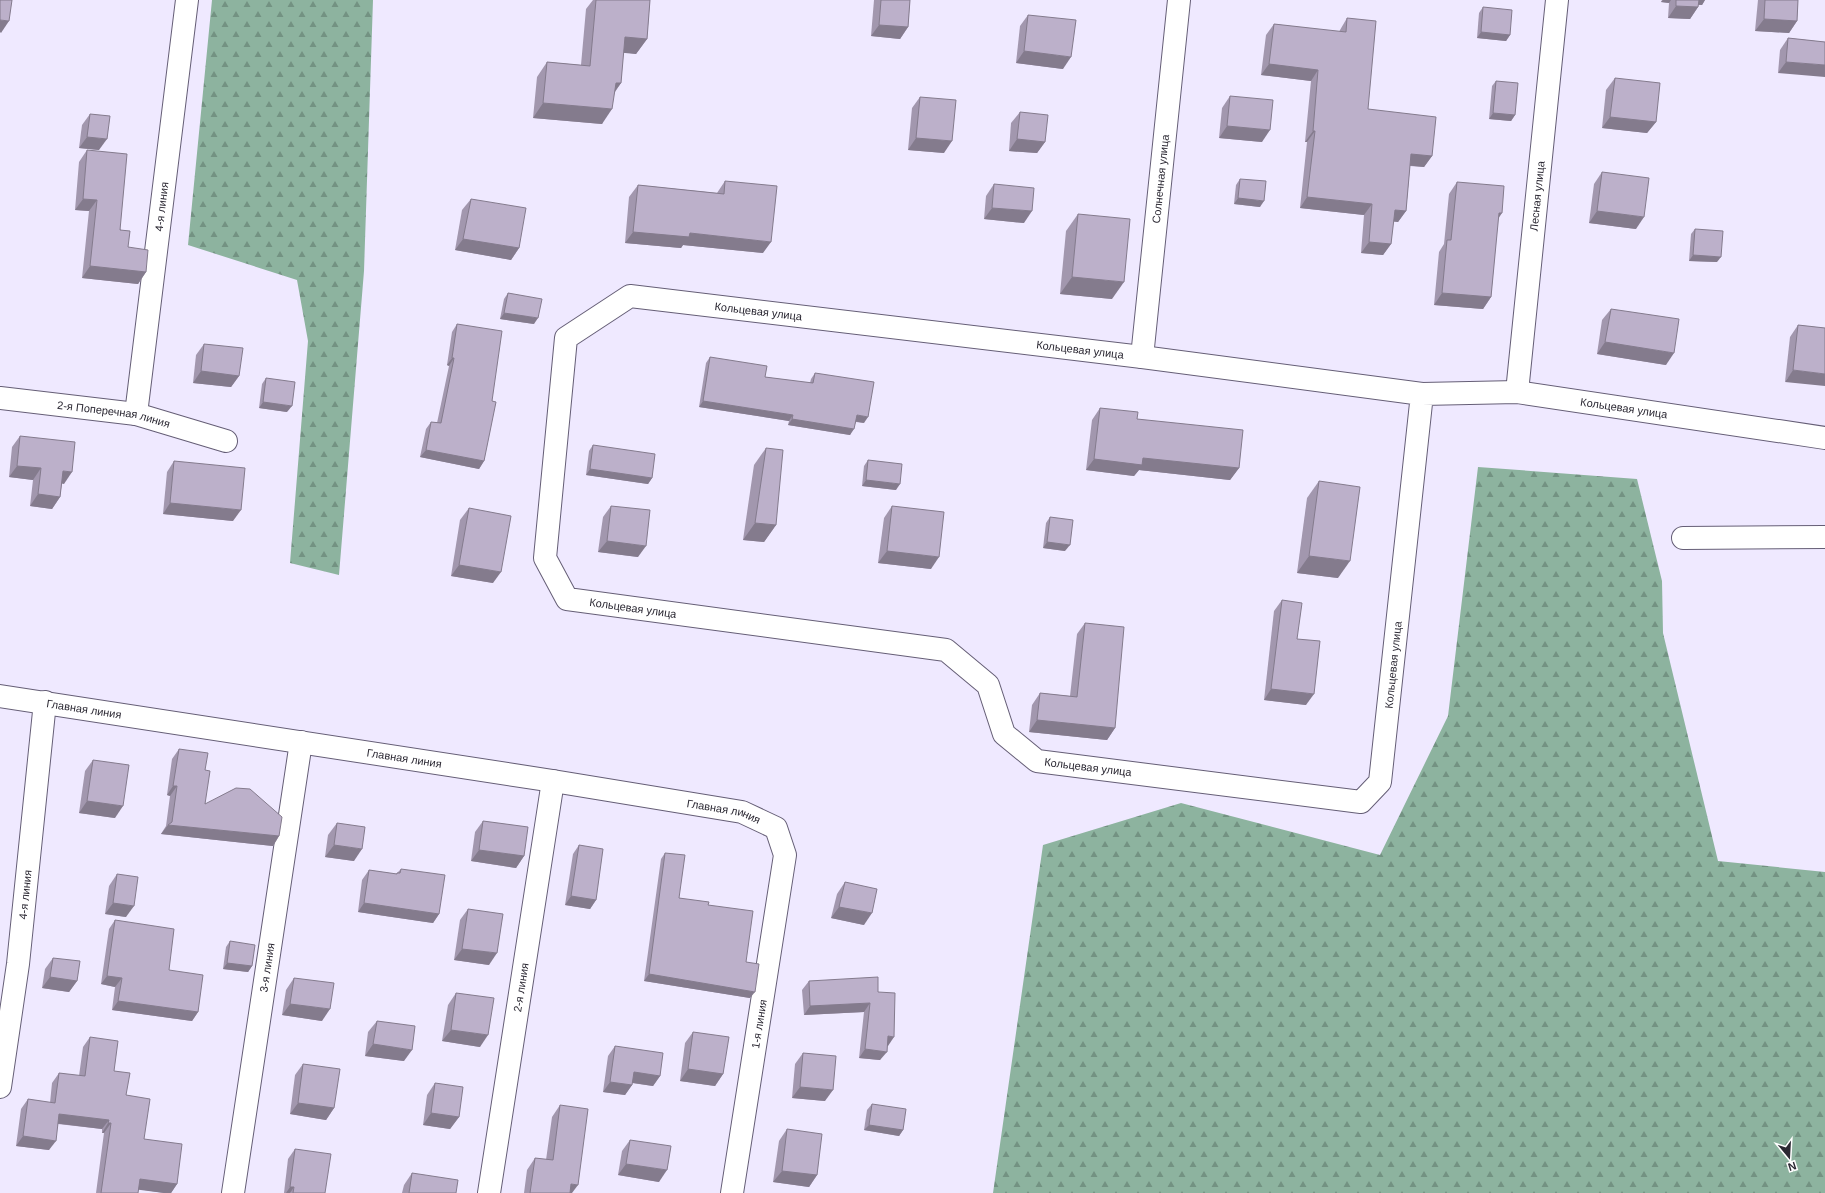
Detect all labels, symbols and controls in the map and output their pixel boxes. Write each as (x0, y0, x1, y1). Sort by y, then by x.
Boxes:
street label: Солнечная улица (1150, 133, 1171, 224)
street label: Лесная улица (1527, 160, 1547, 232)
street label: 4-я линия (153, 181, 171, 232)
street label: Кольцевая улица (714, 300, 804, 323)
street label: Кольцевая улица (1036, 338, 1125, 361)
street label: Кольцевая улица (1580, 396, 1669, 421)
street label: 2-я Поперечная линия (57, 399, 172, 430)
street label: Кольцевая улица (589, 596, 678, 620)
street label: Кольцевая улица (1382, 620, 1404, 709)
street label: Главная линия (46, 697, 122, 721)
street label: Главная линия (366, 746, 443, 770)
street label: Кольцевая улица (1044, 756, 1133, 778)
street label: Главная линия (686, 797, 763, 826)
street label: 4-я линия (17, 869, 34, 920)
street label: 3-я линия (257, 942, 277, 993)
street label: 2-я линия (511, 962, 531, 1013)
street label: 1-я линия (749, 999, 769, 1049)
north arrow (1769, 1137, 1809, 1177)
text: N (1786, 1160, 1798, 1173)

